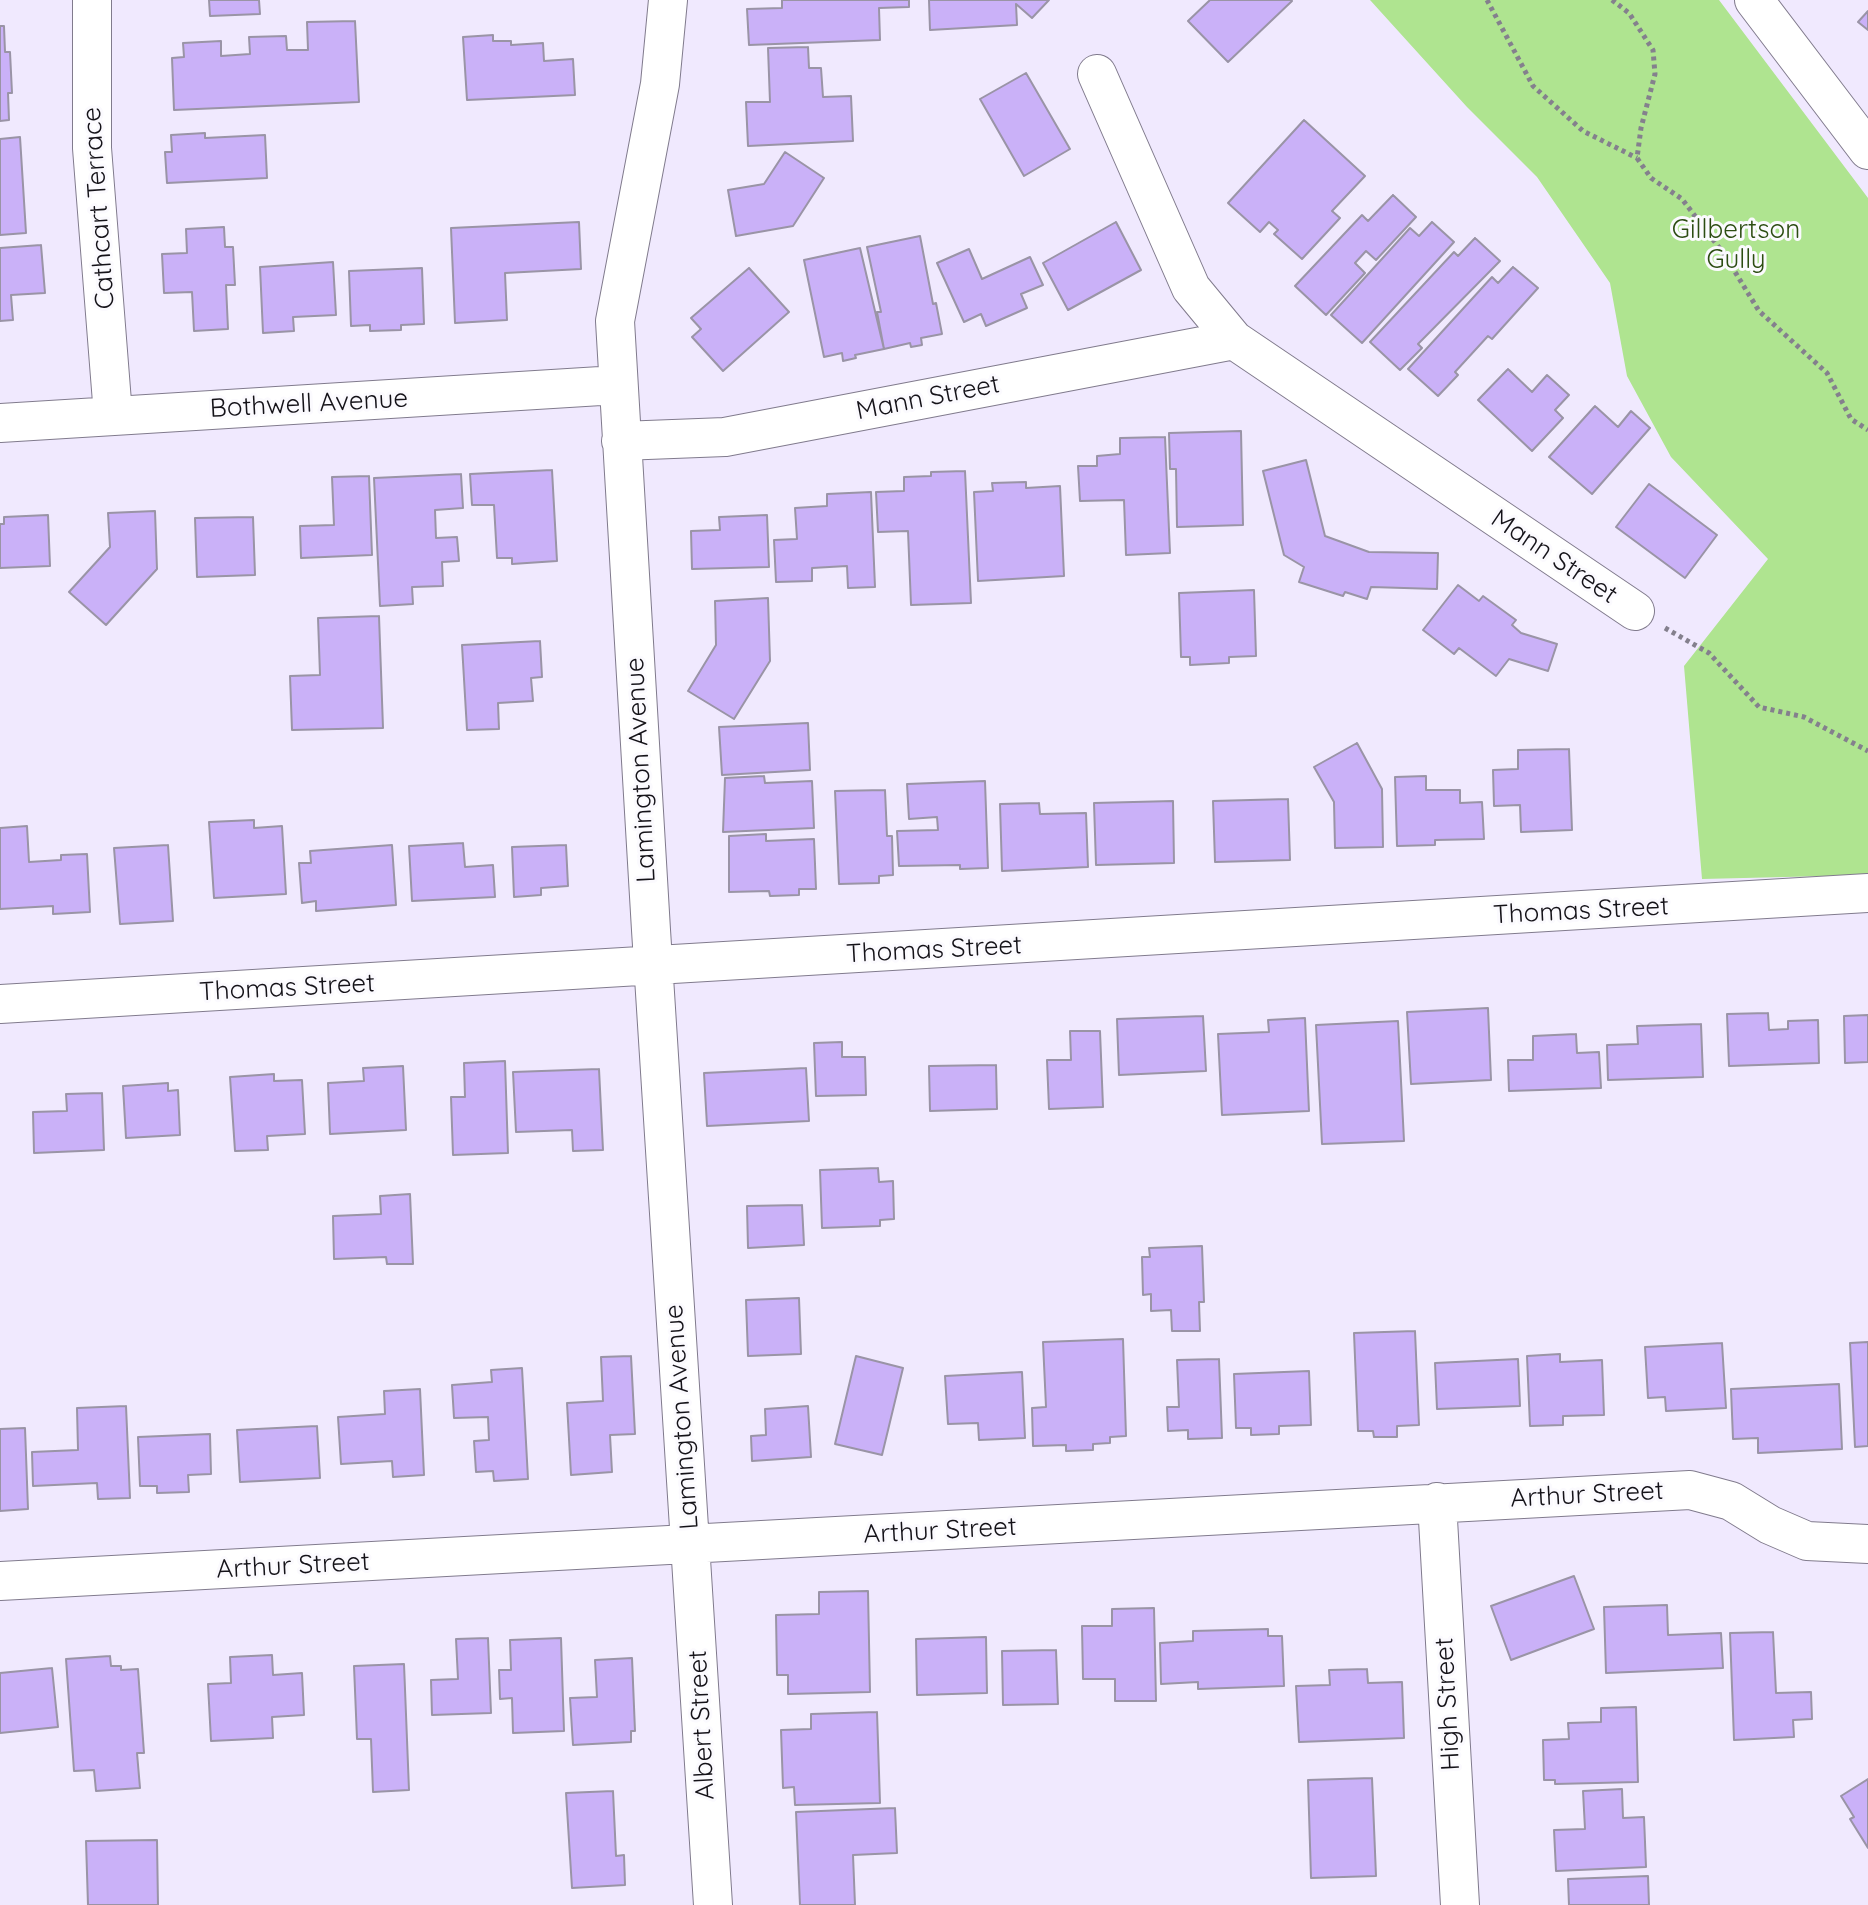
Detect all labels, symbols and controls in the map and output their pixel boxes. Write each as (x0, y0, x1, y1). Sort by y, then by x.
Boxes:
street label: Cathcart Terrace (76, 106, 122, 310)
park label: Gillbertson Gully (1672, 214, 1800, 276)
street label: Mann Street (854, 369, 1002, 427)
street label: Bothwell Avenue (209, 383, 409, 425)
street label: Mann Street (1485, 503, 1623, 611)
street label: Lamington Avenue (620, 657, 662, 883)
street label: Thomas Street (1492, 891, 1670, 931)
street label: Thomas Street (845, 930, 1023, 970)
street label: Thomas Street (198, 968, 376, 1008)
street label: Lamington Avenue (659, 1303, 705, 1531)
street label: Arthur Street (1510, 1475, 1664, 1515)
street label: Arthur Street (863, 1511, 1017, 1551)
street label: Arthur Street (216, 1546, 370, 1586)
street label: High Street (1429, 1637, 1467, 1771)
street label: Albert Street (682, 1649, 722, 1801)

